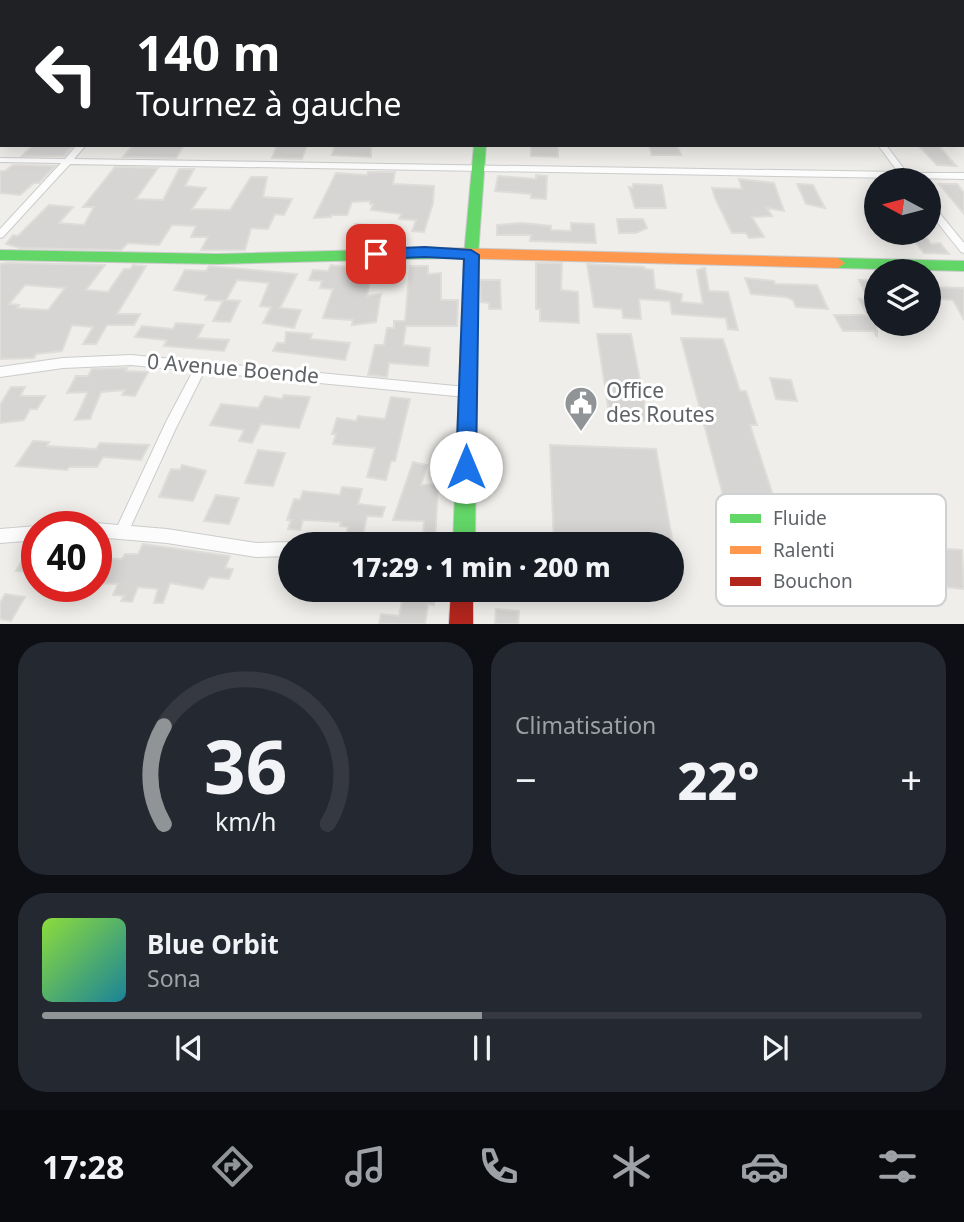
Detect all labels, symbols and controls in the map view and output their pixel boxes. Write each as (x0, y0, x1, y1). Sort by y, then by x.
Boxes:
text: 140 m (136, 19, 281, 85)
icon: left (21, 28, 112, 119)
text: Tournez à gauche (136, 82, 402, 125)
north arrow (864, 168, 942, 245)
map controls (864, 168, 941, 336)
pin (346, 224, 406, 284)
icon: arrive (357, 235, 395, 273)
button: layers (864, 259, 941, 336)
street label: 0 Avenue Boende (146, 347, 320, 389)
place label: Office des Routes (606, 376, 715, 428)
public building icon: Office des Routes (562, 384, 600, 433)
position arrow (429, 430, 503, 504)
legend (716, 494, 946, 606)
text: Fluide (773, 505, 827, 531)
speed limit sign: 40 (21, 511, 112, 602)
text: Ralenti (773, 537, 835, 563)
text: 17:29 · 1 min · 200 m (351, 549, 611, 585)
text: Bouchon (773, 568, 853, 594)
text: Climatisation (515, 709, 656, 741)
text: 36 (204, 717, 287, 816)
text: 22° (677, 744, 760, 815)
text: − (515, 753, 537, 805)
text: + (900, 753, 922, 805)
text: km/h (215, 804, 276, 838)
text: Blue Orbit (147, 926, 279, 962)
text: Sona (147, 962, 201, 994)
icon: previous (170, 1029, 208, 1067)
icon: pause (463, 1029, 501, 1067)
icon: next (756, 1029, 794, 1067)
icon: directions (208, 1142, 257, 1191)
icon: music (341, 1142, 390, 1191)
icon: phone (474, 1142, 523, 1191)
icon: climate (607, 1142, 656, 1191)
icon: car (740, 1142, 789, 1191)
icon: filters (873, 1142, 922, 1191)
text: 17:28 (42, 1145, 124, 1188)

